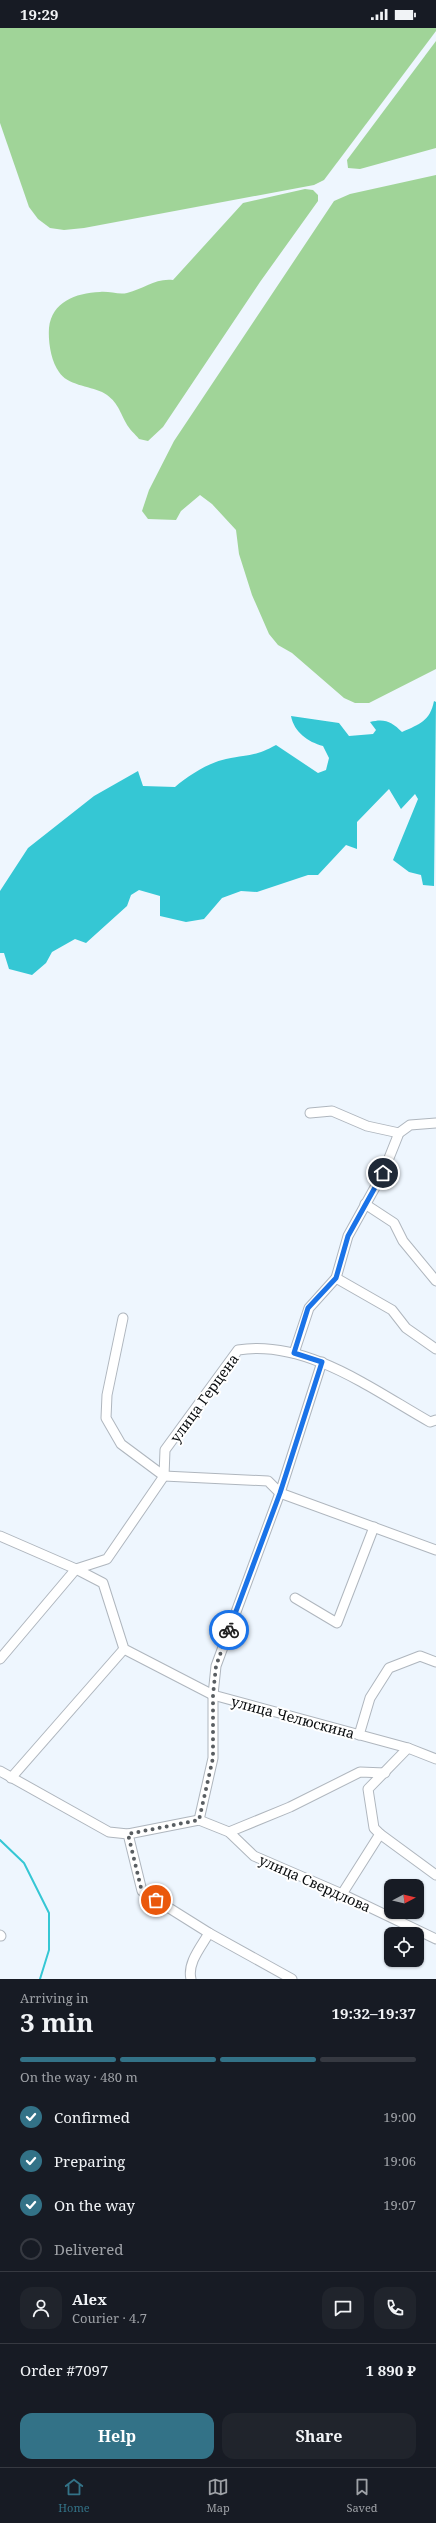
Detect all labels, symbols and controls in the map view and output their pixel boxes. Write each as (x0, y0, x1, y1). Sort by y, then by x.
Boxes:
text: 19:29 (20, 4, 58, 24)
pin (366, 1156, 400, 1190)
icon: home (372, 1162, 394, 1184)
street label: улица Герцена (165, 1350, 243, 1446)
courier (209, 1610, 249, 1650)
icon: bike (218, 1619, 240, 1641)
street label: улица Челюскина (229, 1691, 357, 1743)
street label: улица Свердлова (256, 1850, 374, 1916)
north arrow (384, 1879, 424, 1919)
map controls (384, 1879, 424, 1967)
pin (139, 1883, 173, 1917)
icon: bag (145, 1889, 167, 1911)
button: locate (384, 1927, 424, 1967)
text: Arriving in (20, 1989, 89, 2007)
text: 19:32–19:37 (332, 2003, 416, 2023)
text: 3 min (20, 2004, 94, 2040)
text: On the way · 480 m (20, 2068, 138, 2086)
icon: check (20, 2106, 42, 2128)
text: Confirmed (54, 2107, 130, 2127)
text: 19:00 (383, 2108, 416, 2126)
icon: check (20, 2150, 42, 2172)
text: Preparing (54, 2151, 125, 2171)
text: 19:06 (383, 2152, 416, 2170)
icon: check (20, 2194, 42, 2216)
text: On the way (54, 2195, 135, 2215)
text: 19:07 (383, 2196, 416, 2214)
text: Delivered (54, 2239, 123, 2259)
button: person (20, 2287, 62, 2329)
button: chat (322, 2287, 364, 2329)
button: phone (374, 2287, 416, 2329)
text: Alex (72, 2289, 107, 2309)
text: Courier · 4.7 (72, 2309, 147, 2327)
text: Order #7097 (20, 2360, 108, 2380)
text: 1 890 ₽ (365, 2360, 416, 2380)
button: Help (20, 2413, 214, 2459)
button: Share (222, 2413, 416, 2459)
tab: Home (58, 2476, 90, 2515)
tab: Map (206, 2476, 230, 2515)
tab: Saved (346, 2476, 378, 2515)

